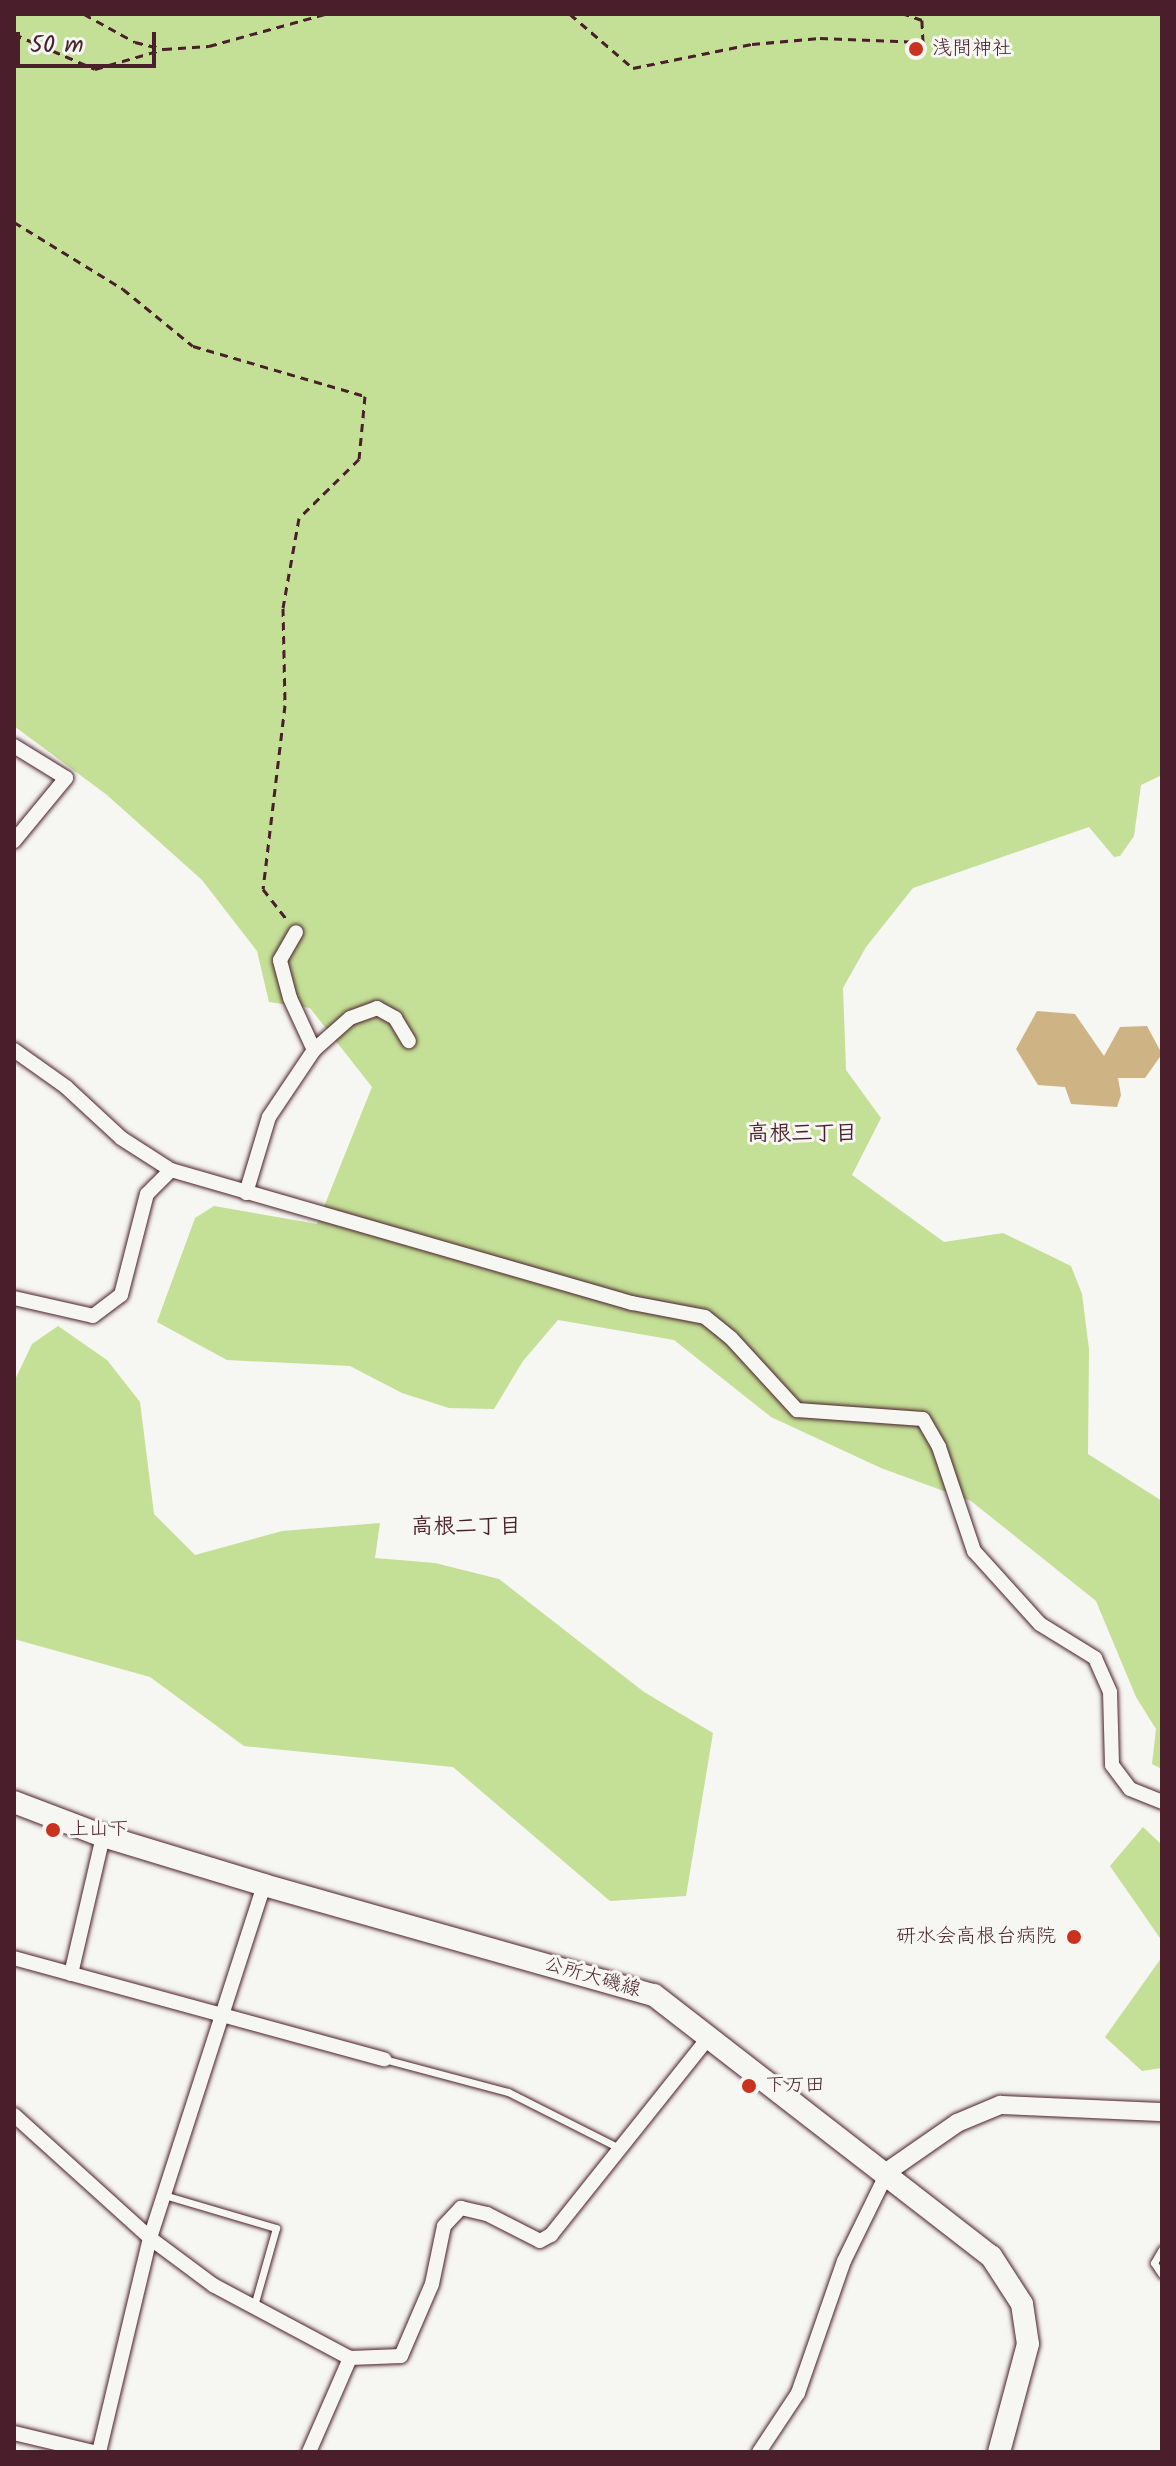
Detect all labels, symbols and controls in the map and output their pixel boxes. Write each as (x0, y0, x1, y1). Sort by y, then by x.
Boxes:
scale bar (20, 16, 160, 66)
text: 50 m (30, 26, 84, 65)
place label: 浅間神社 (932, 37, 1012, 61)
marker: 浅間神社 (907, 40, 925, 58)
district label: 高根三丁目 (747, 1122, 857, 1148)
district label: 高根二丁目 (411, 1515, 521, 1541)
place label: 上山下 (69, 1818, 129, 1842)
marker: 上山下 (44, 1821, 62, 1839)
place label: 研水会高根台病院 (896, 1925, 1056, 1949)
marker: 研水会高根台病院 (1063, 1926, 1085, 1948)
street label: 公所大磯線 (541, 1953, 643, 2003)
place label: 下万田 (765, 2074, 825, 2098)
marker: 下万田 (740, 2077, 758, 2095)

